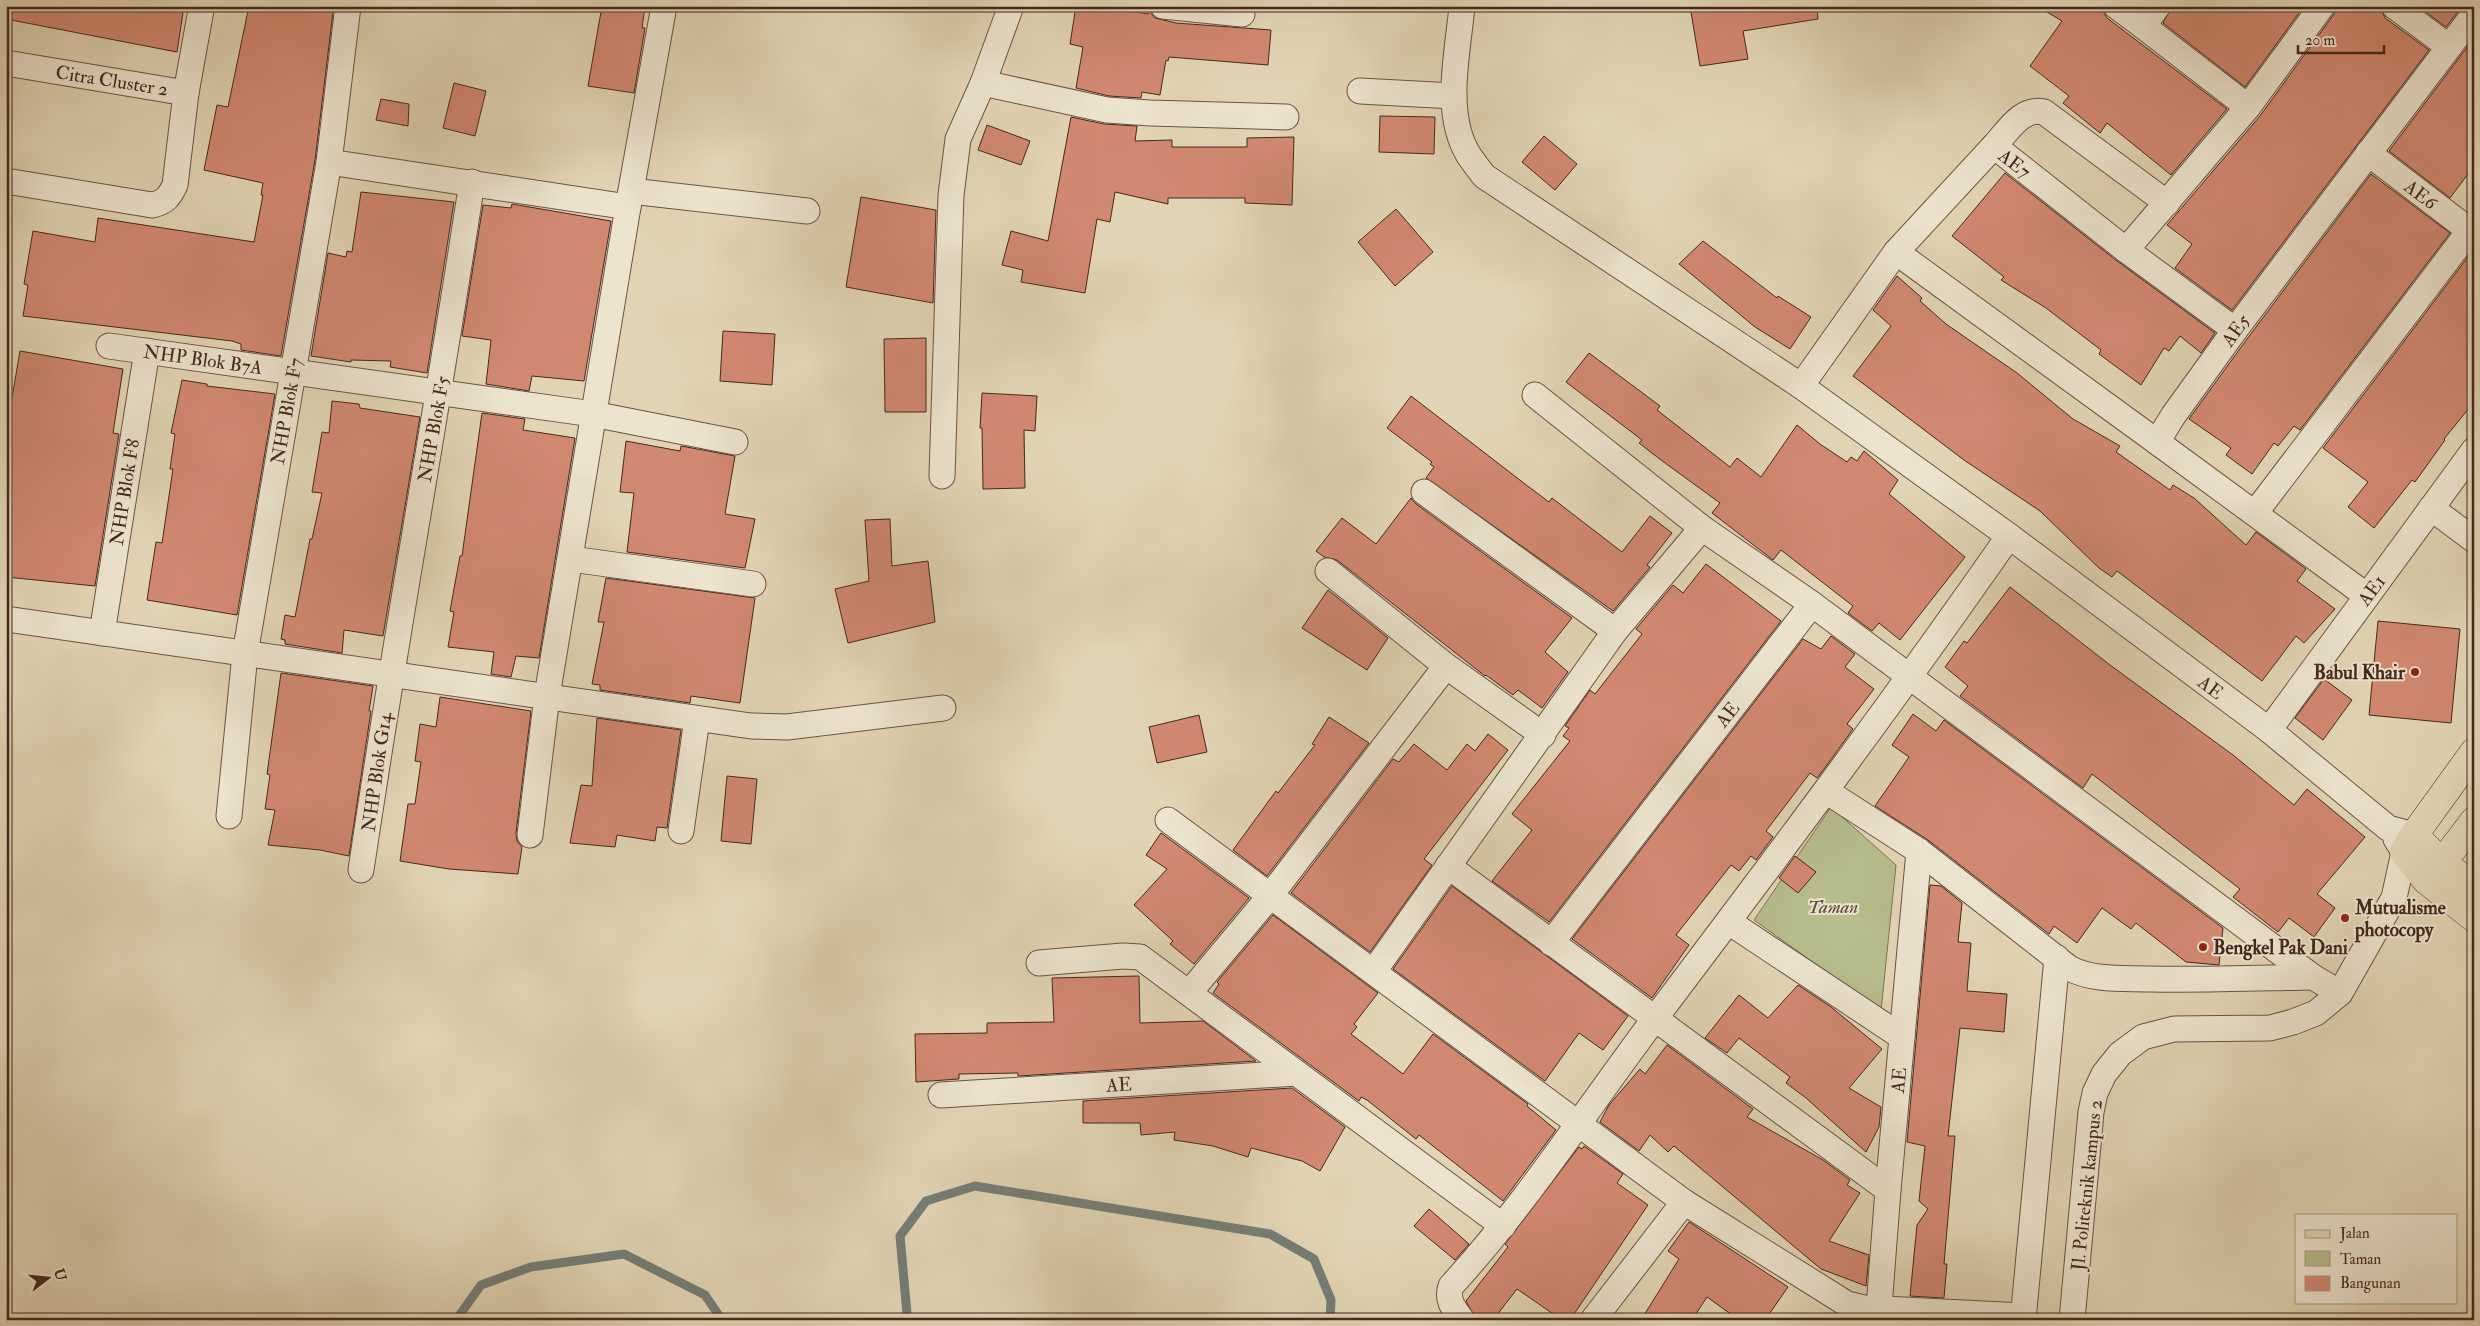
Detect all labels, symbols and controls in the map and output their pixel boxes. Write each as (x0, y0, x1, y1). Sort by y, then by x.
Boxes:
scale bar (2298, 22, 2384, 54)
text: 20 m (2305, 31, 2335, 50)
street label: Citra Cluster 2 (54, 60, 170, 102)
street label: AE7 (1993, 143, 2036, 184)
street label: AE6 (2398, 174, 2443, 216)
street label: AE5 (2215, 309, 2256, 352)
street label: NHP Blok B7A (142, 340, 264, 380)
street label: NHP Blok F7 (266, 356, 308, 466)
street label: NHP Blok F5 (413, 374, 455, 484)
street label: NHP Blok F8 (105, 437, 145, 547)
street label: AE1 (2352, 570, 2391, 612)
place label: Babul Khair (2314, 661, 2406, 685)
marker: Babul Khair (2409, 666, 2421, 678)
street label: AE (2192, 670, 2228, 705)
street label: AE (1710, 697, 1745, 733)
street label: NHP Blok G14 (357, 710, 397, 833)
park label: Taman (1808, 895, 1858, 919)
place label: Mutualisme photocopy (2354, 896, 2446, 943)
marker: Mutualisme photocopy (2339, 912, 2351, 924)
place label: Bengkel Pak Dani (2213, 936, 2348, 961)
marker: Bengkel Pak Dani (2197, 941, 2209, 953)
street label: AE (1886, 1066, 1912, 1095)
street label: AE (1105, 1072, 1133, 1098)
street label: Jl. Politeknik kampus 2 (2066, 1098, 2109, 1273)
legend (2295, 1214, 2458, 1304)
text: Jalan (2339, 1224, 2370, 1244)
text: Taman (2340, 1250, 2381, 1269)
north arrow (22, 1254, 72, 1304)
text: U (50, 1267, 70, 1283)
text: Bangunan (2340, 1274, 2401, 1293)

